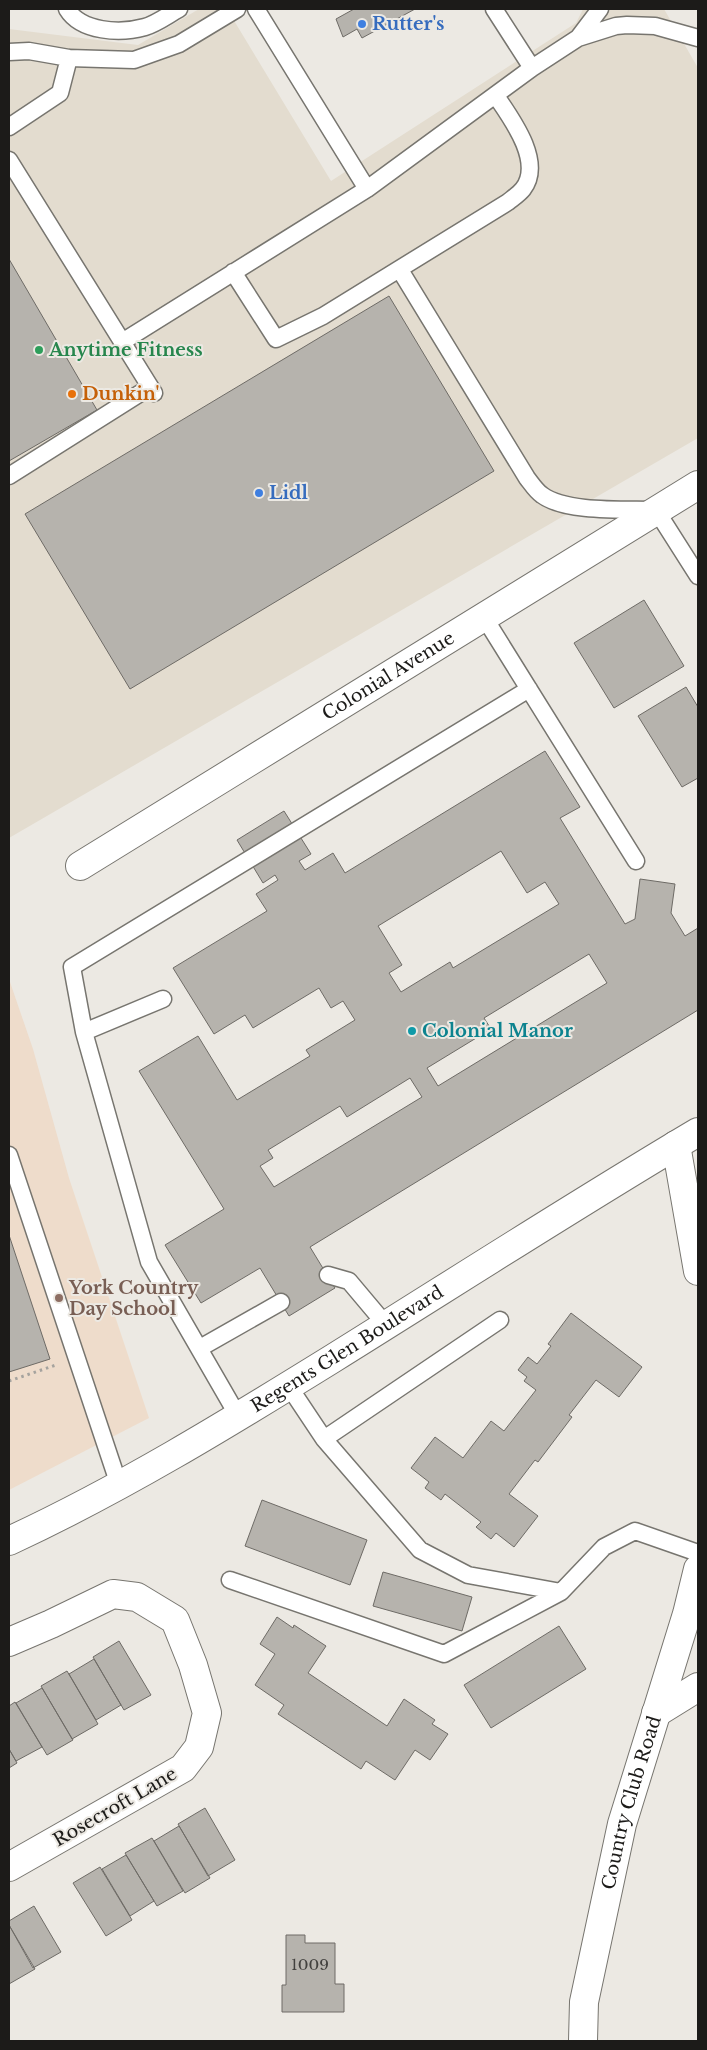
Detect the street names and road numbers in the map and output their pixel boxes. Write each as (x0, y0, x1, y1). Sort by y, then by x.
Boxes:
street label: Colonial Avenue (318, 627, 458, 725)
street label: Regents Glen Boulevard (247, 1281, 447, 1417)
street label: Country Club Road (597, 1713, 666, 1892)
street label: Rosecroft Lane (49, 1763, 181, 1851)

